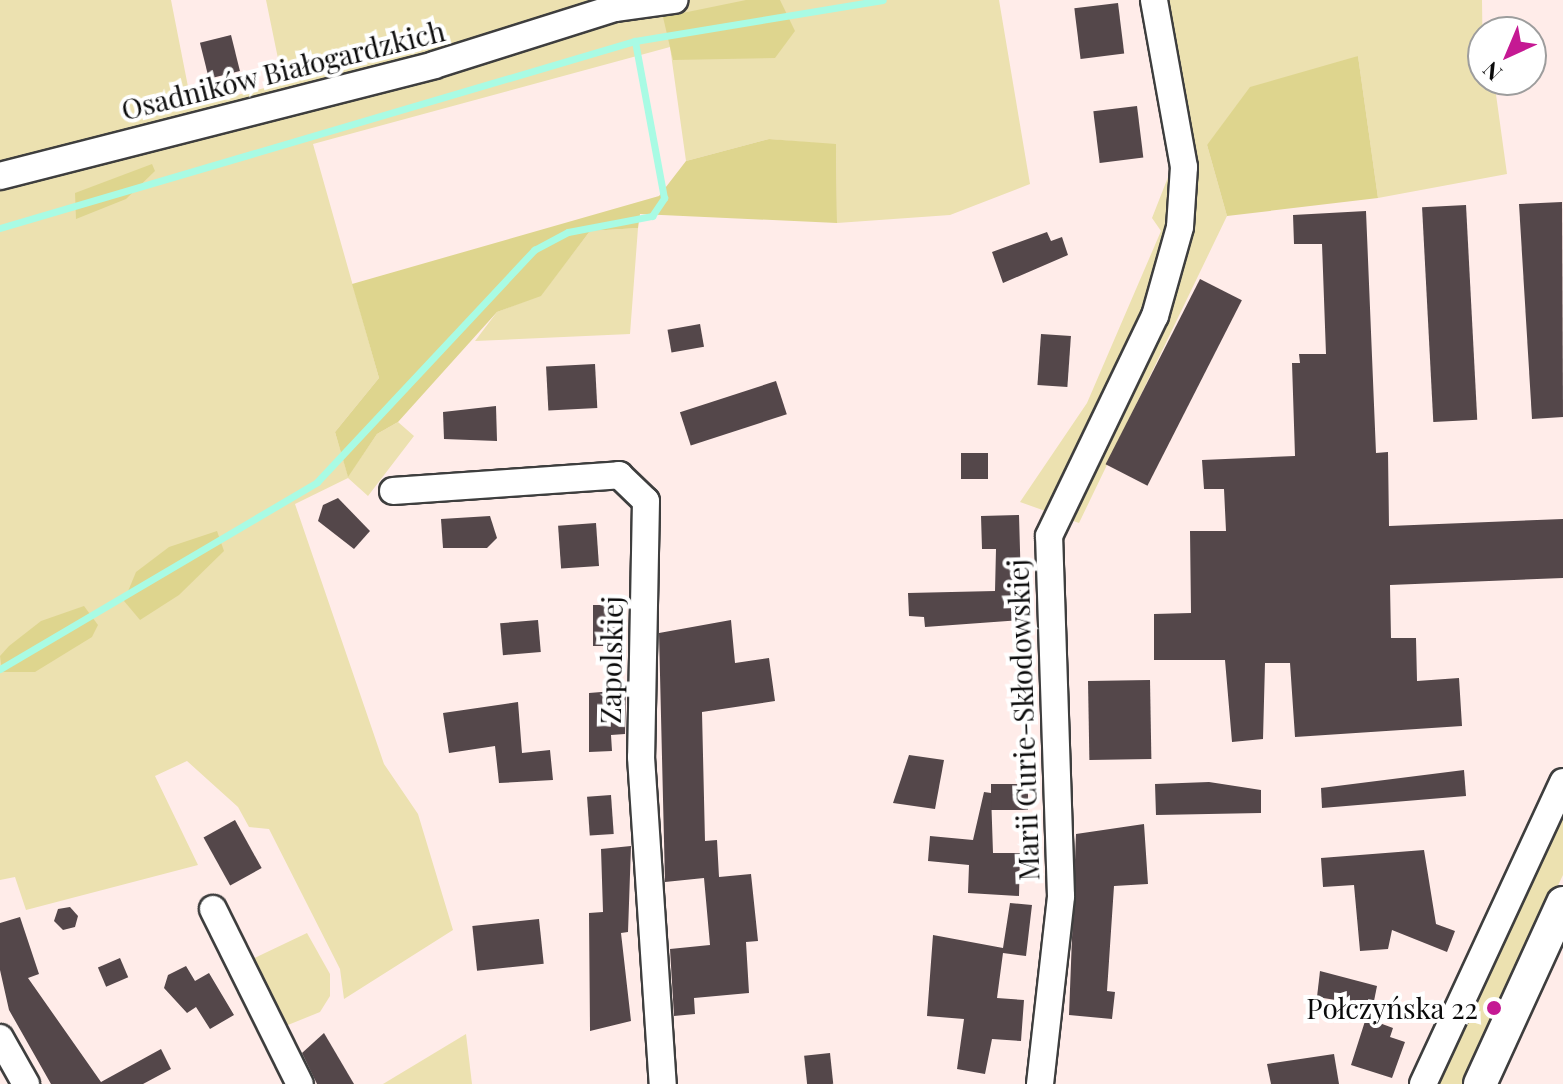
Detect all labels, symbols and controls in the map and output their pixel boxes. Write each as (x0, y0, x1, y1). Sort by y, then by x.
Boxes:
street label: Osadników Białogardzkich (117, 13, 449, 127)
north arrow (1467, 16, 1547, 96)
text: N (1476, 56, 1508, 88)
street label: Marii Curie-Skłodowskiej (1001, 559, 1045, 881)
street label: Zapolskiej (593, 596, 629, 724)
place label: Połczyńska 22 (1306, 991, 1478, 1025)
marker: Połczyńska 22 (1485, 999, 1503, 1017)

